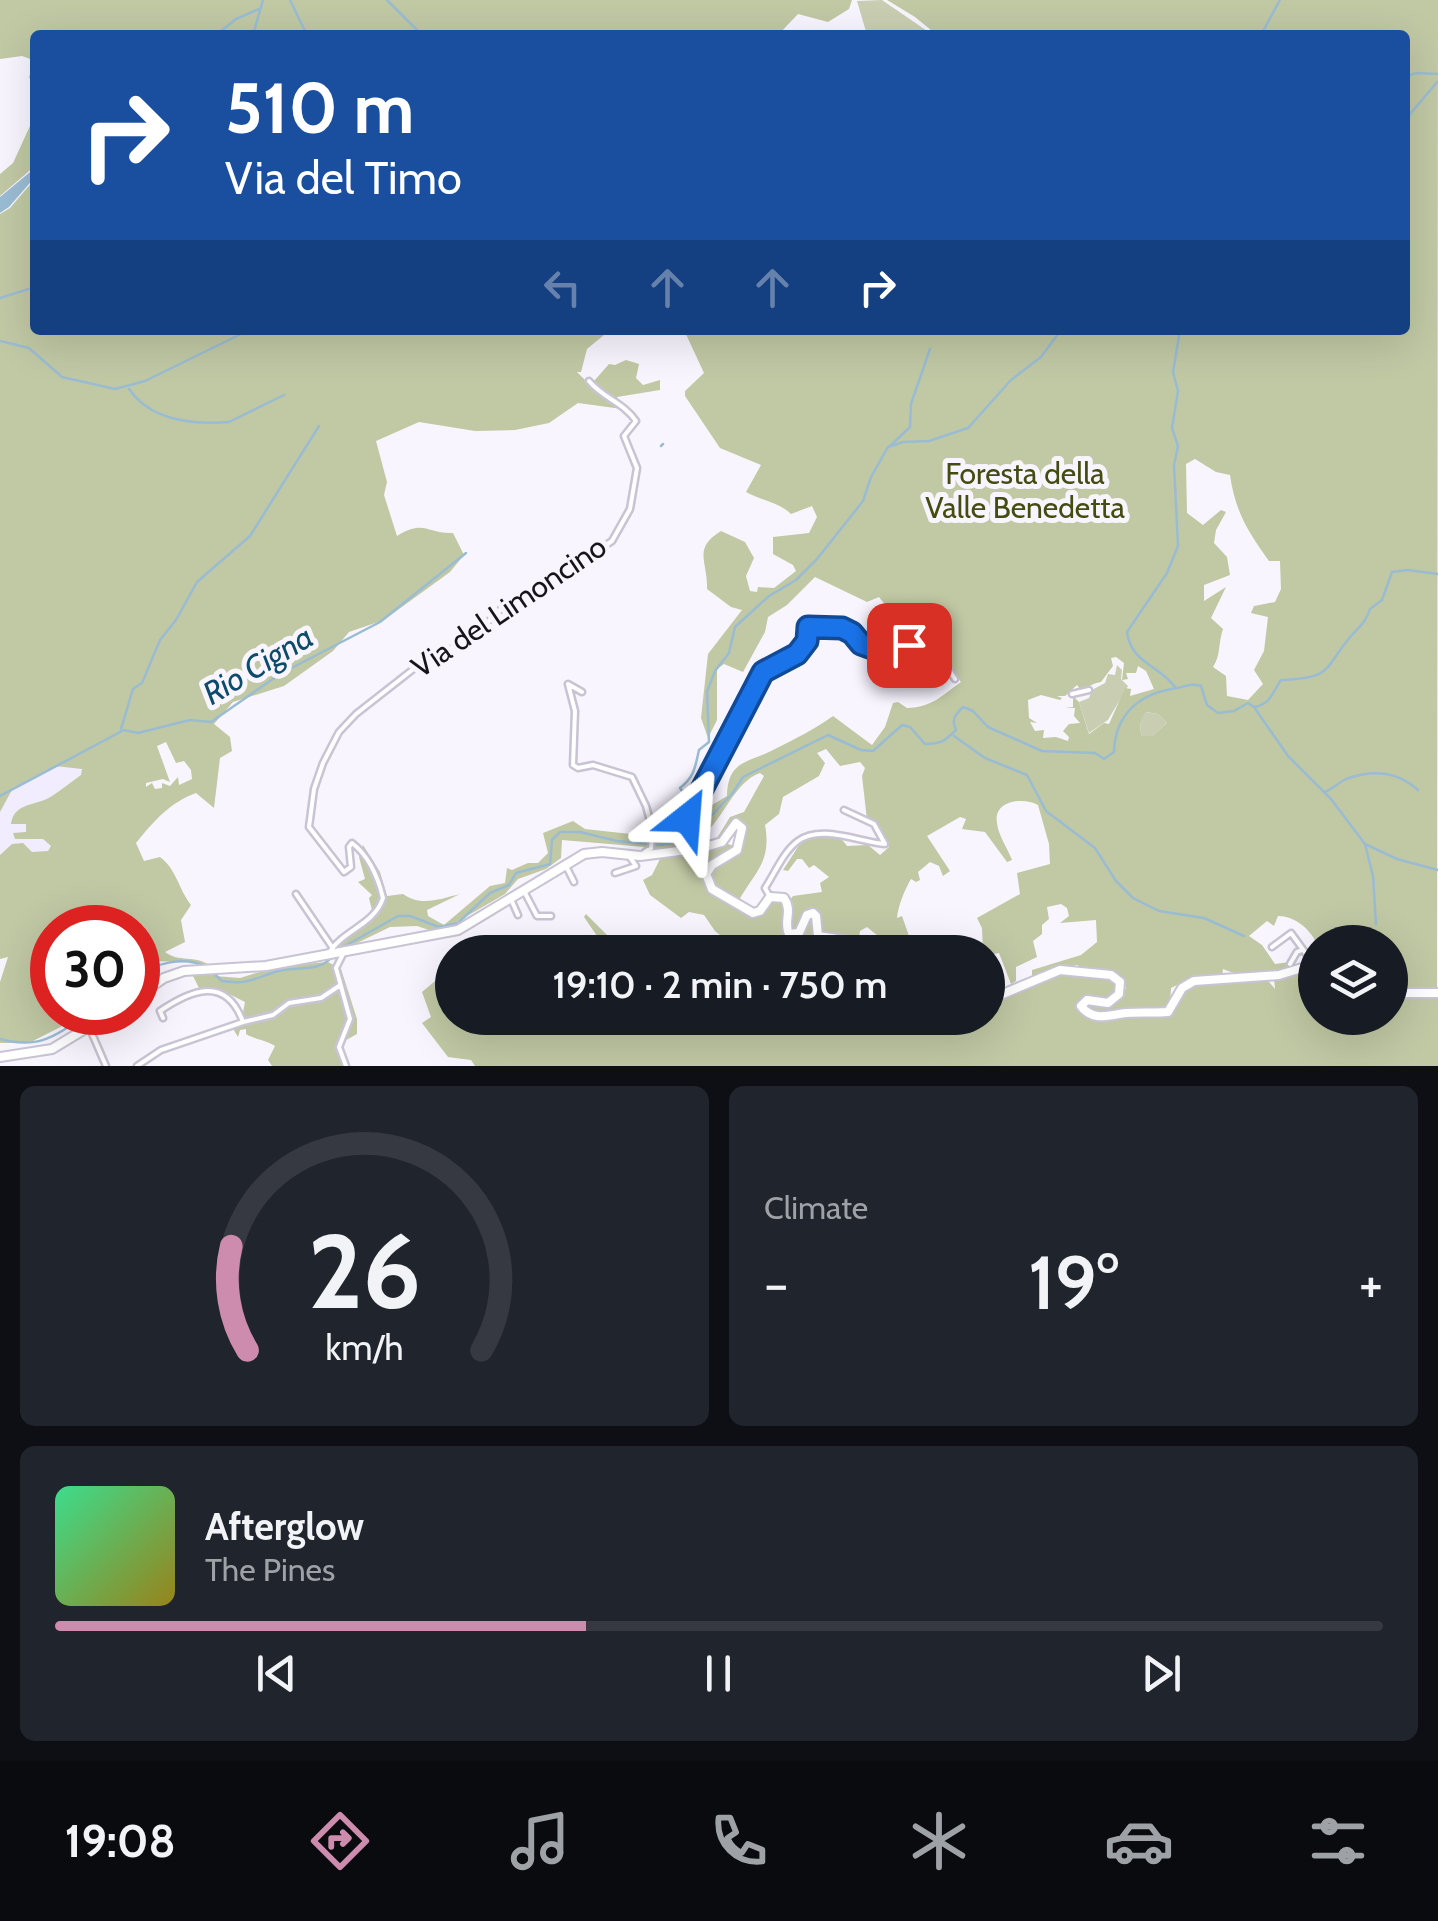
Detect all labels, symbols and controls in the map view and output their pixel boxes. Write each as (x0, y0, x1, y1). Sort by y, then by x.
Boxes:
text: 510 m (225, 65, 414, 151)
icon: right (60, 70, 190, 200)
text: Via del Timo (225, 151, 462, 205)
icon: left (535, 260, 590, 315)
icon: ahead (640, 260, 695, 315)
icon: ahead (745, 260, 800, 315)
icon: right (850, 260, 905, 315)
park label: Foresta della Valle Benedetta (925, 455, 1125, 526)
street label: Via del Limoncino (404, 528, 613, 685)
pin (867, 603, 952, 688)
water label: Rio Cigna (196, 616, 320, 713)
icon: arrive (882, 618, 937, 673)
position arrow (635, 766, 739, 870)
speed limit sign: 30 (30, 905, 160, 1035)
map controls (1298, 925, 1408, 1035)
button: layers (1298, 925, 1408, 1035)
text: 19:10 · 2 min · 750 m (553, 961, 887, 1008)
text: Climate (764, 1188, 868, 1227)
text: 26 (308, 1208, 421, 1334)
text: 19° (1028, 1237, 1119, 1328)
text: − (764, 1250, 788, 1317)
text: + (1359, 1250, 1383, 1317)
text: km/h (325, 1326, 404, 1369)
text: Afterglow (205, 1503, 364, 1550)
text: The Pines (205, 1550, 335, 1589)
icon: previous (249, 1646, 304, 1701)
icon: pause (691, 1646, 746, 1701)
icon: next (1134, 1646, 1189, 1701)
icon: directions (305, 1806, 375, 1876)
icon: music (505, 1806, 575, 1876)
icon: phone (704, 1806, 774, 1876)
icon: climate (904, 1806, 974, 1876)
icon: car (1104, 1806, 1174, 1876)
icon: filters (1303, 1806, 1373, 1876)
text: 19:08 (65, 1814, 176, 1868)

